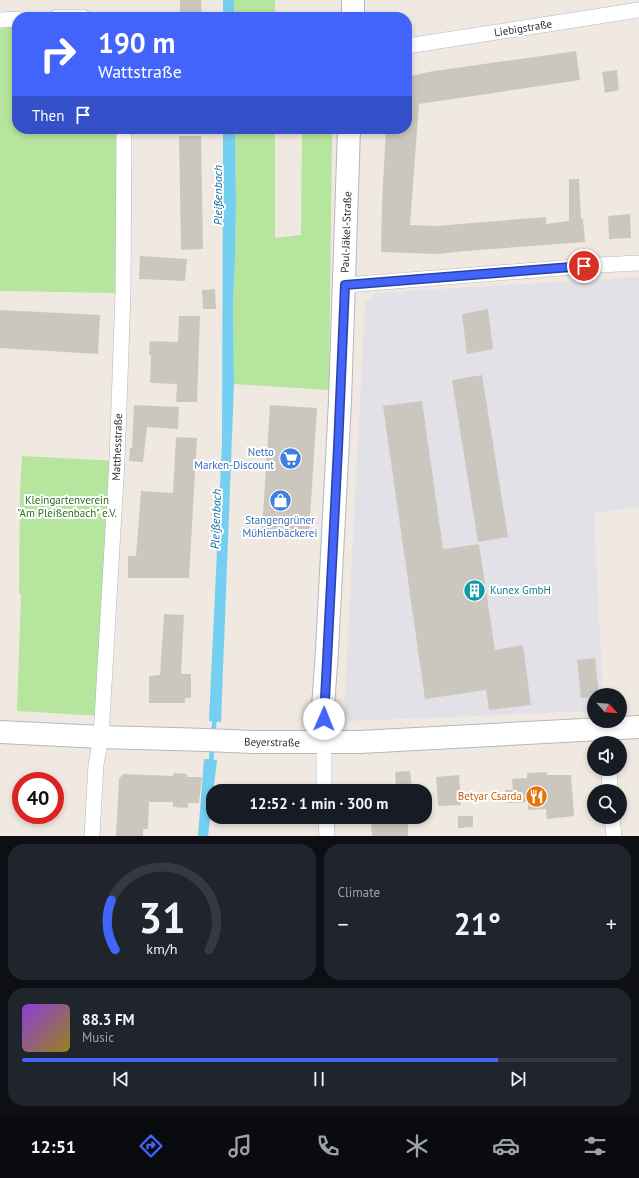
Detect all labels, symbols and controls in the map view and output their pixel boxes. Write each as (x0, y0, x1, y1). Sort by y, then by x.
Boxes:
street label: Liebigstraße (493, 16, 553, 40)
text: 190 m (98, 24, 175, 61)
icon: right (32, 28, 84, 80)
text: Wattstraße (98, 60, 182, 83)
icon: arrive (72, 104, 94, 126)
text: Then (32, 106, 64, 125)
water label: Pleißenbach (210, 165, 225, 225)
street label: Paul-Jäkel-Straße (338, 191, 354, 273)
pin (567, 249, 601, 283)
icon: arrive (573, 255, 595, 277)
street label: Matthesstraße (109, 413, 125, 481)
place label: Netto Marken-Discount (194, 445, 274, 472)
supermarket icon: Netto Marken-Discount (277, 445, 303, 471)
shop icon: Stangengrüner Mühlenbäckerei (267, 487, 293, 513)
water label: Pleißenbach (207, 489, 224, 549)
park label: Kleingartenverein "Am Pleißenbach" e.V. (17, 493, 117, 520)
place label: Stangengrüner Mühlenbäckerei (243, 513, 317, 540)
building icon: Kunex GmbH (462, 577, 488, 603)
place label: Kunex GmbH (490, 583, 551, 597)
north arrow (587, 688, 627, 728)
map controls (587, 688, 627, 824)
position arrow (303, 698, 345, 740)
street label: Beyerstraße (244, 735, 300, 749)
button: sound (587, 736, 627, 776)
speed limit sign: 40 (12, 772, 64, 824)
restaurant icon: Betyar Csarda (524, 783, 550, 809)
button: search (587, 784, 627, 824)
place label: Betyar Csarda (458, 789, 522, 803)
text: 12:52 · 1 min · 300 m (250, 794, 388, 813)
text: Climate (338, 884, 380, 901)
text: 31 (138, 891, 185, 944)
text: 21° (454, 904, 501, 943)
text: − (338, 910, 349, 938)
text: + (606, 910, 617, 938)
text: km/h (146, 939, 177, 958)
text: 88.3 FM (82, 1010, 135, 1029)
text: Music (82, 1029, 114, 1046)
icon: previous (110, 1068, 132, 1090)
icon: pause (308, 1068, 330, 1090)
icon: next (507, 1068, 529, 1090)
icon: directions (137, 1132, 165, 1160)
icon: music (226, 1132, 254, 1160)
icon: phone (314, 1132, 342, 1160)
icon: climate (403, 1132, 431, 1160)
icon: car (492, 1132, 520, 1160)
icon: filters (581, 1132, 609, 1160)
text: 12:51 (30, 1135, 76, 1158)

